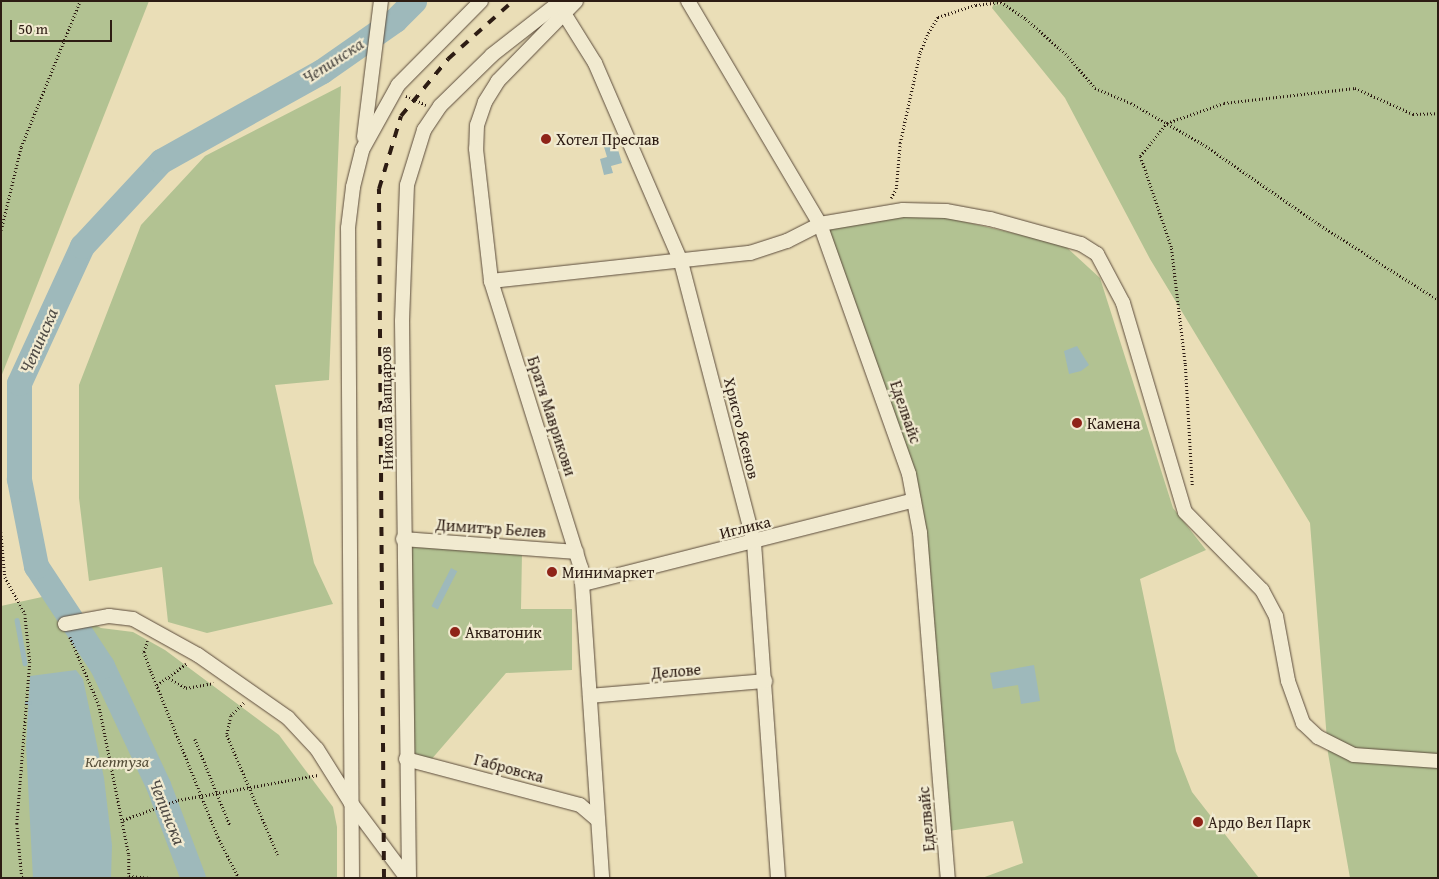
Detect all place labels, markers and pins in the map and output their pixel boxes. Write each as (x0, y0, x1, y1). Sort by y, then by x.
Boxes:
place label: Хотел Преслав (556, 129, 659, 149)
marker: Хотел Преслав (540, 133, 552, 145)
place label: Камена (1087, 413, 1140, 433)
marker: Камена (1071, 417, 1083, 429)
place label: Минимаркет (562, 562, 654, 582)
marker: Минимаркет (546, 566, 558, 578)
place label: Акватоник (465, 622, 542, 642)
marker: Акватоник (449, 626, 461, 638)
place label: Ардо Вел Парк (1208, 812, 1311, 832)
marker: Ардо Вел Парк (1192, 816, 1204, 828)

